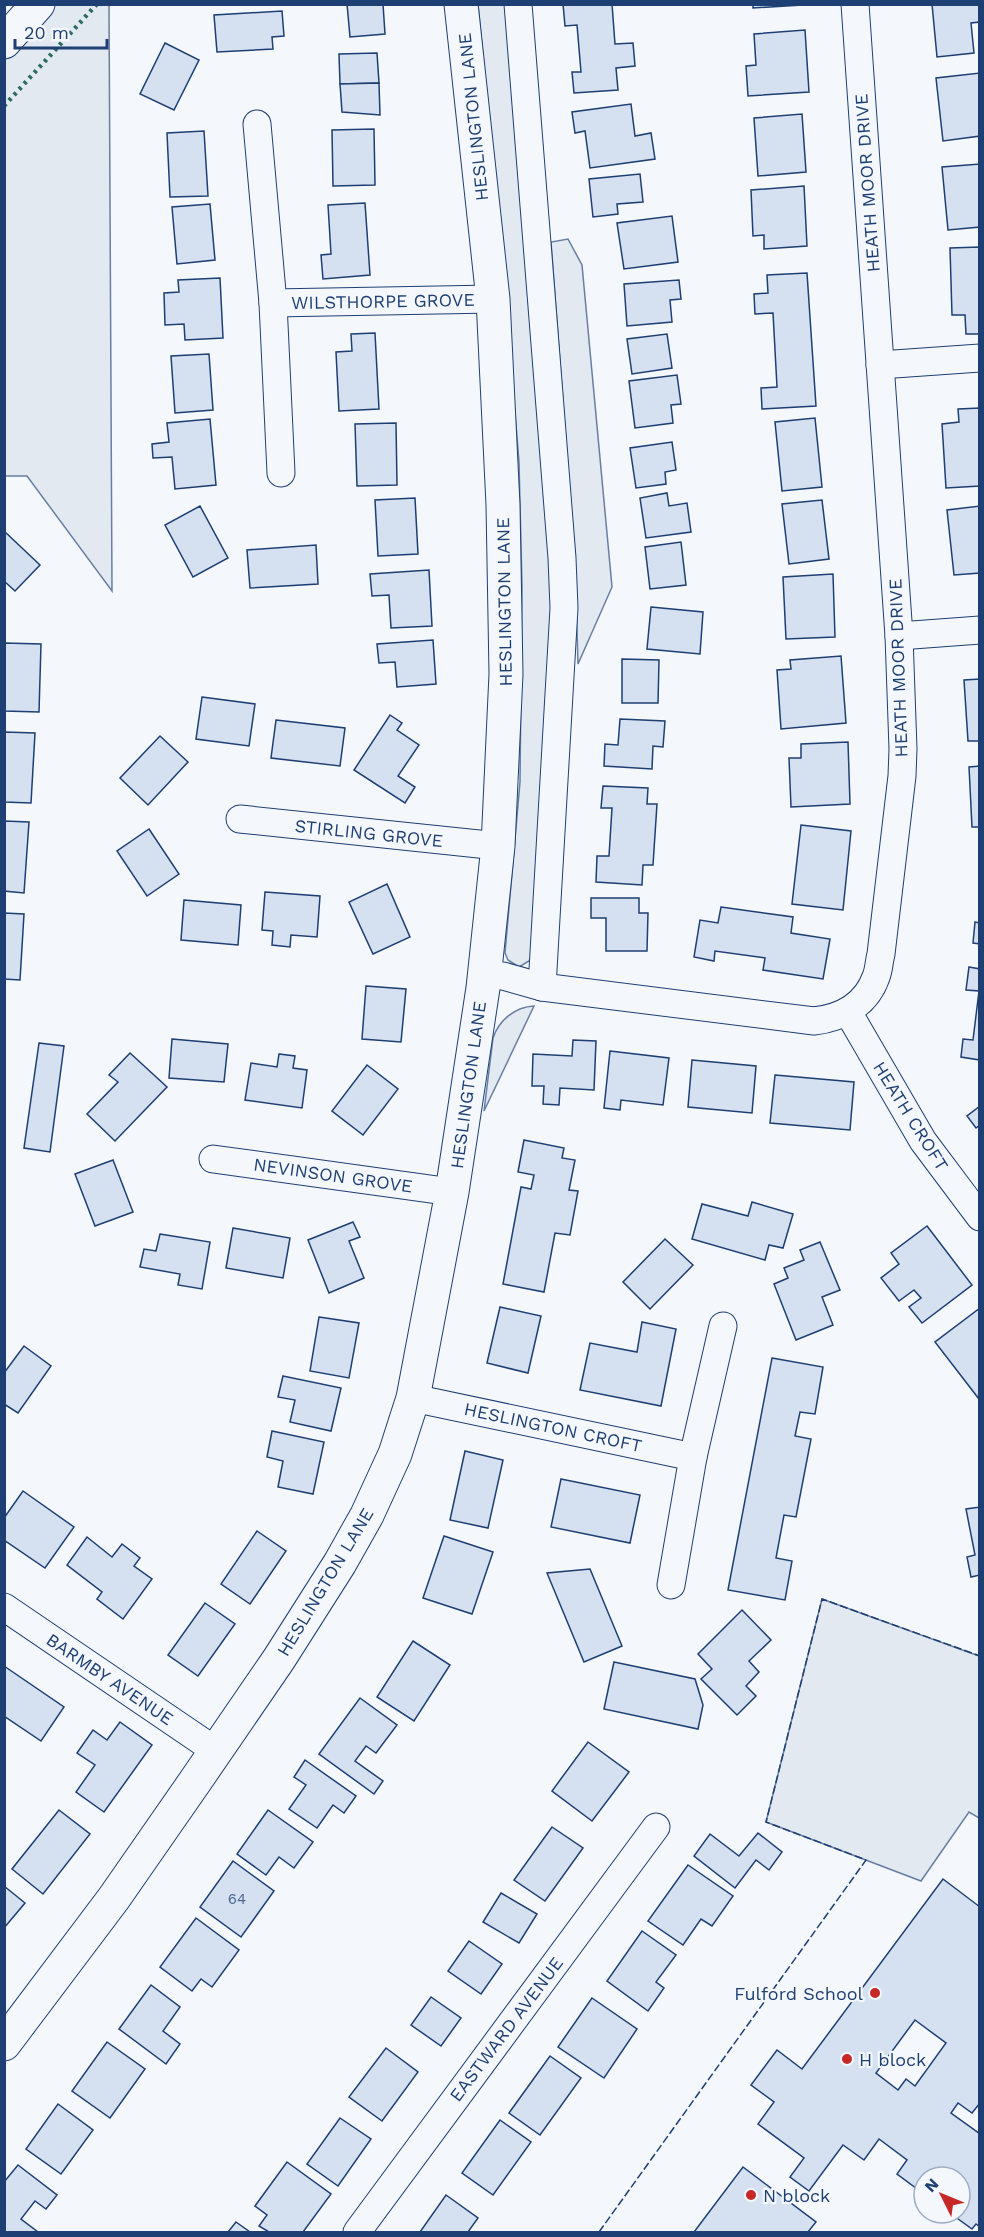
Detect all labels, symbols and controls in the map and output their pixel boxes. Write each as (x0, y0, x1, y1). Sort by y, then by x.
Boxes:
scale bar (15, 12, 106, 50)
text: 20 m (24, 22, 69, 43)
street label: HESLINGTON LANE (454, 32, 492, 202)
street label: HEATH MOOR DRIVE (850, 93, 884, 273)
street label: WILSTHORPE GROVE (291, 289, 475, 313)
street label: HESLINGTON LANE (492, 517, 516, 687)
street label: HEATH MOOR DRIVE (884, 578, 912, 758)
street label: STIRLING GROVE (294, 815, 444, 851)
street label: HESLINGTON LANE (446, 1000, 490, 1170)
street label: HEATH CROFT (869, 1058, 953, 1175)
street label: NEVINSON GROVE (252, 1153, 414, 1197)
street label: HESLINGTON CROFT (462, 1398, 644, 1456)
street label: HESLINGTON LANE (272, 1504, 378, 1660)
street label: BARMBY AVENUE (43, 1629, 177, 1729)
house number: 64 (228, 1890, 246, 1908)
street label: EASTWARD AVENUE (445, 1953, 567, 2105)
place label: Fulford School (734, 1983, 863, 2004)
marker: Fulford School (868, 1986, 882, 2000)
place label: H block (859, 2049, 926, 2070)
marker: H block (840, 2052, 854, 2066)
north arrow (912, 2165, 972, 2225)
text: N (920, 2174, 942, 2196)
place label: N block (763, 2185, 830, 2206)
marker: N block (744, 2188, 758, 2202)

